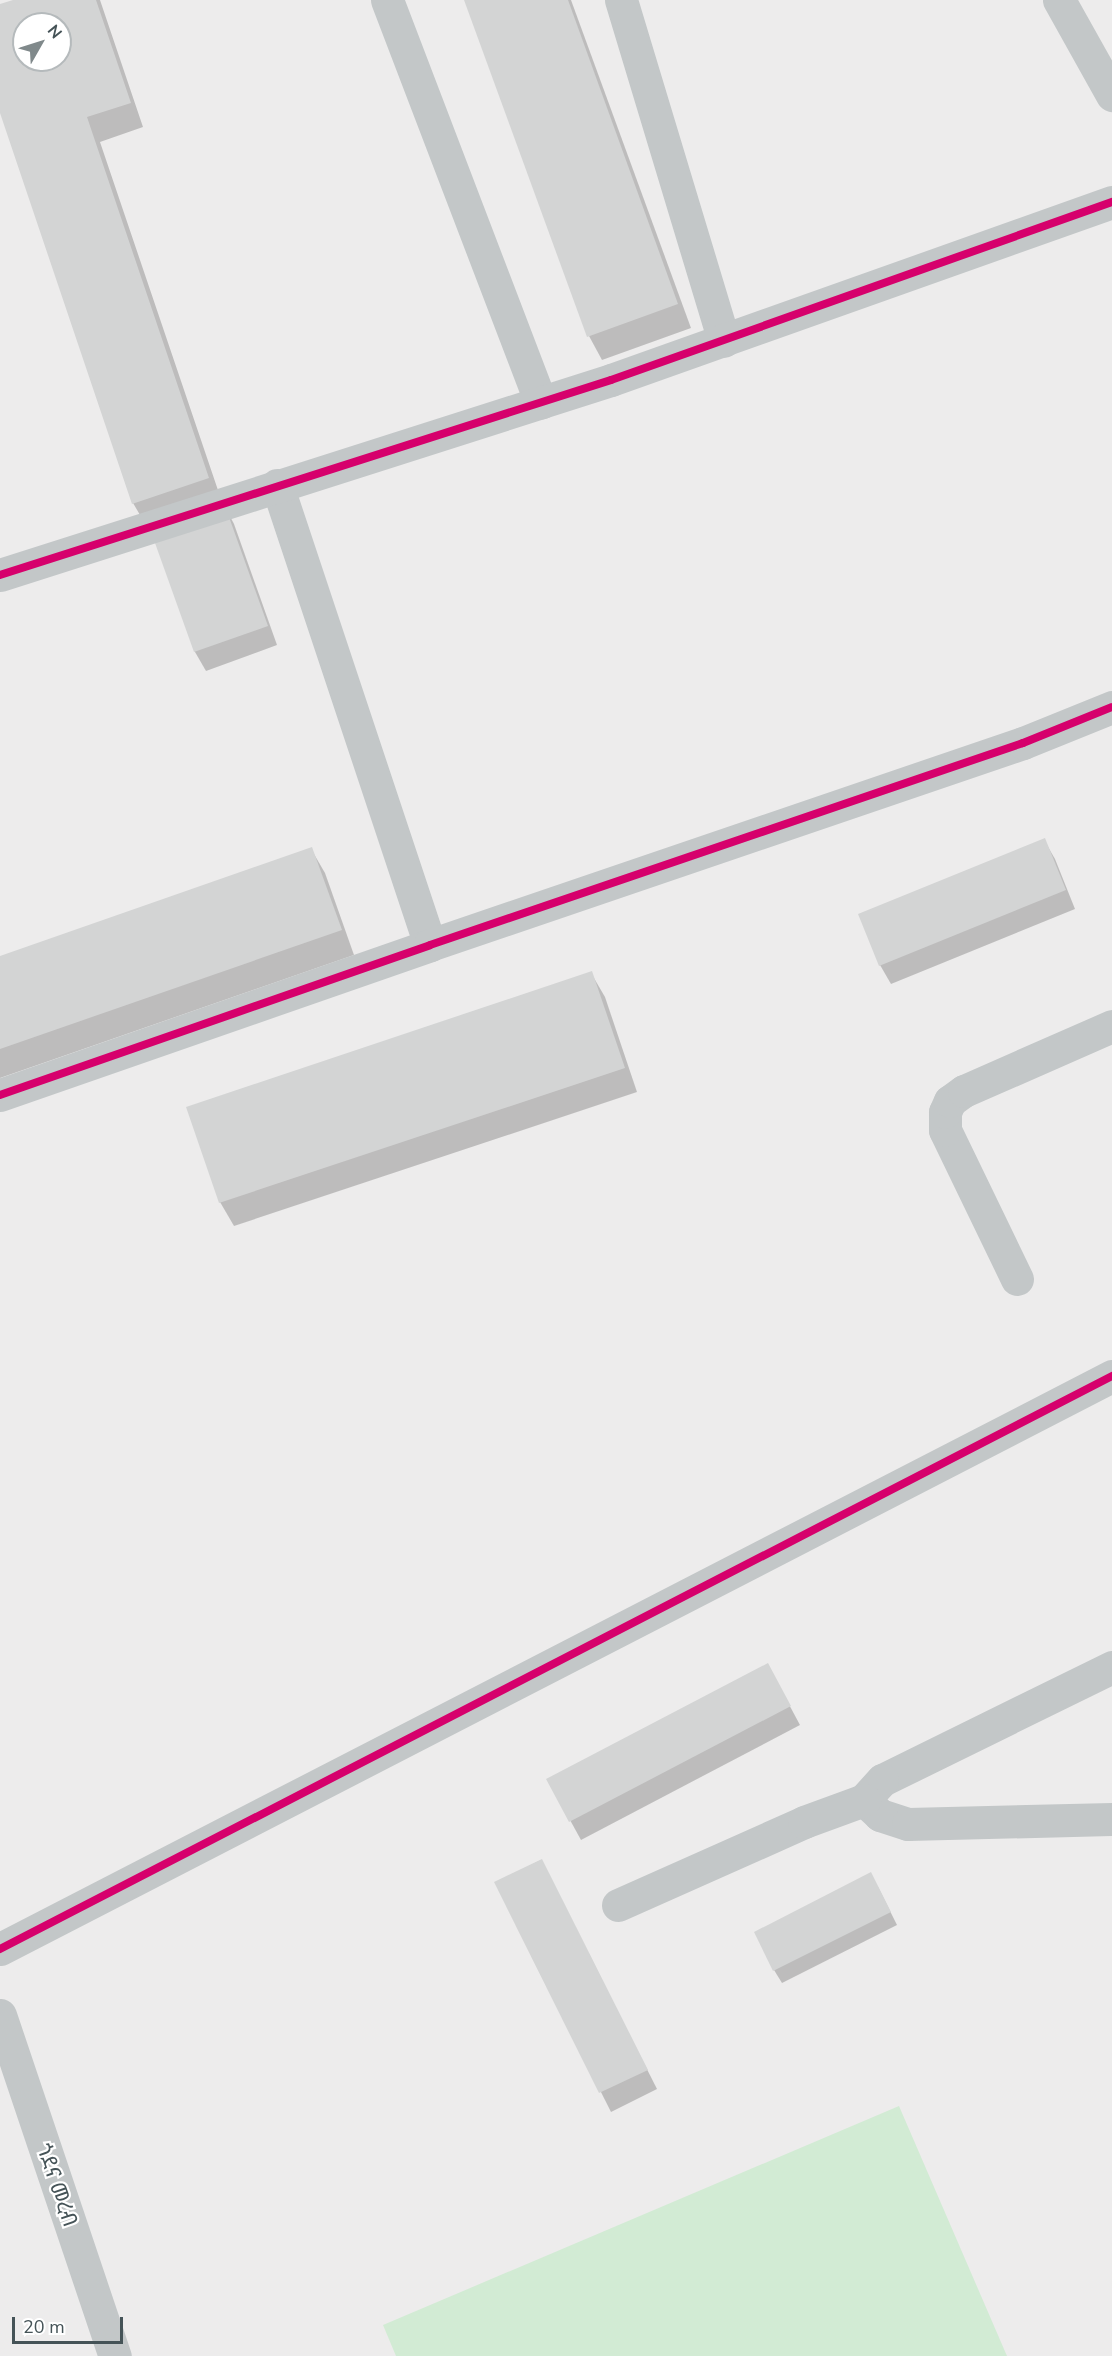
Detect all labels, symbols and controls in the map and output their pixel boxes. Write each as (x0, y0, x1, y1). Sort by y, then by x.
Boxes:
north arrow (12, 12, 72, 72)
text: N (42, 20, 67, 44)
street label: ጎደና መረብ (31, 2140, 83, 2230)
scale bar (15, 2305, 126, 2343)
text: 20 m (23, 2315, 65, 2339)

